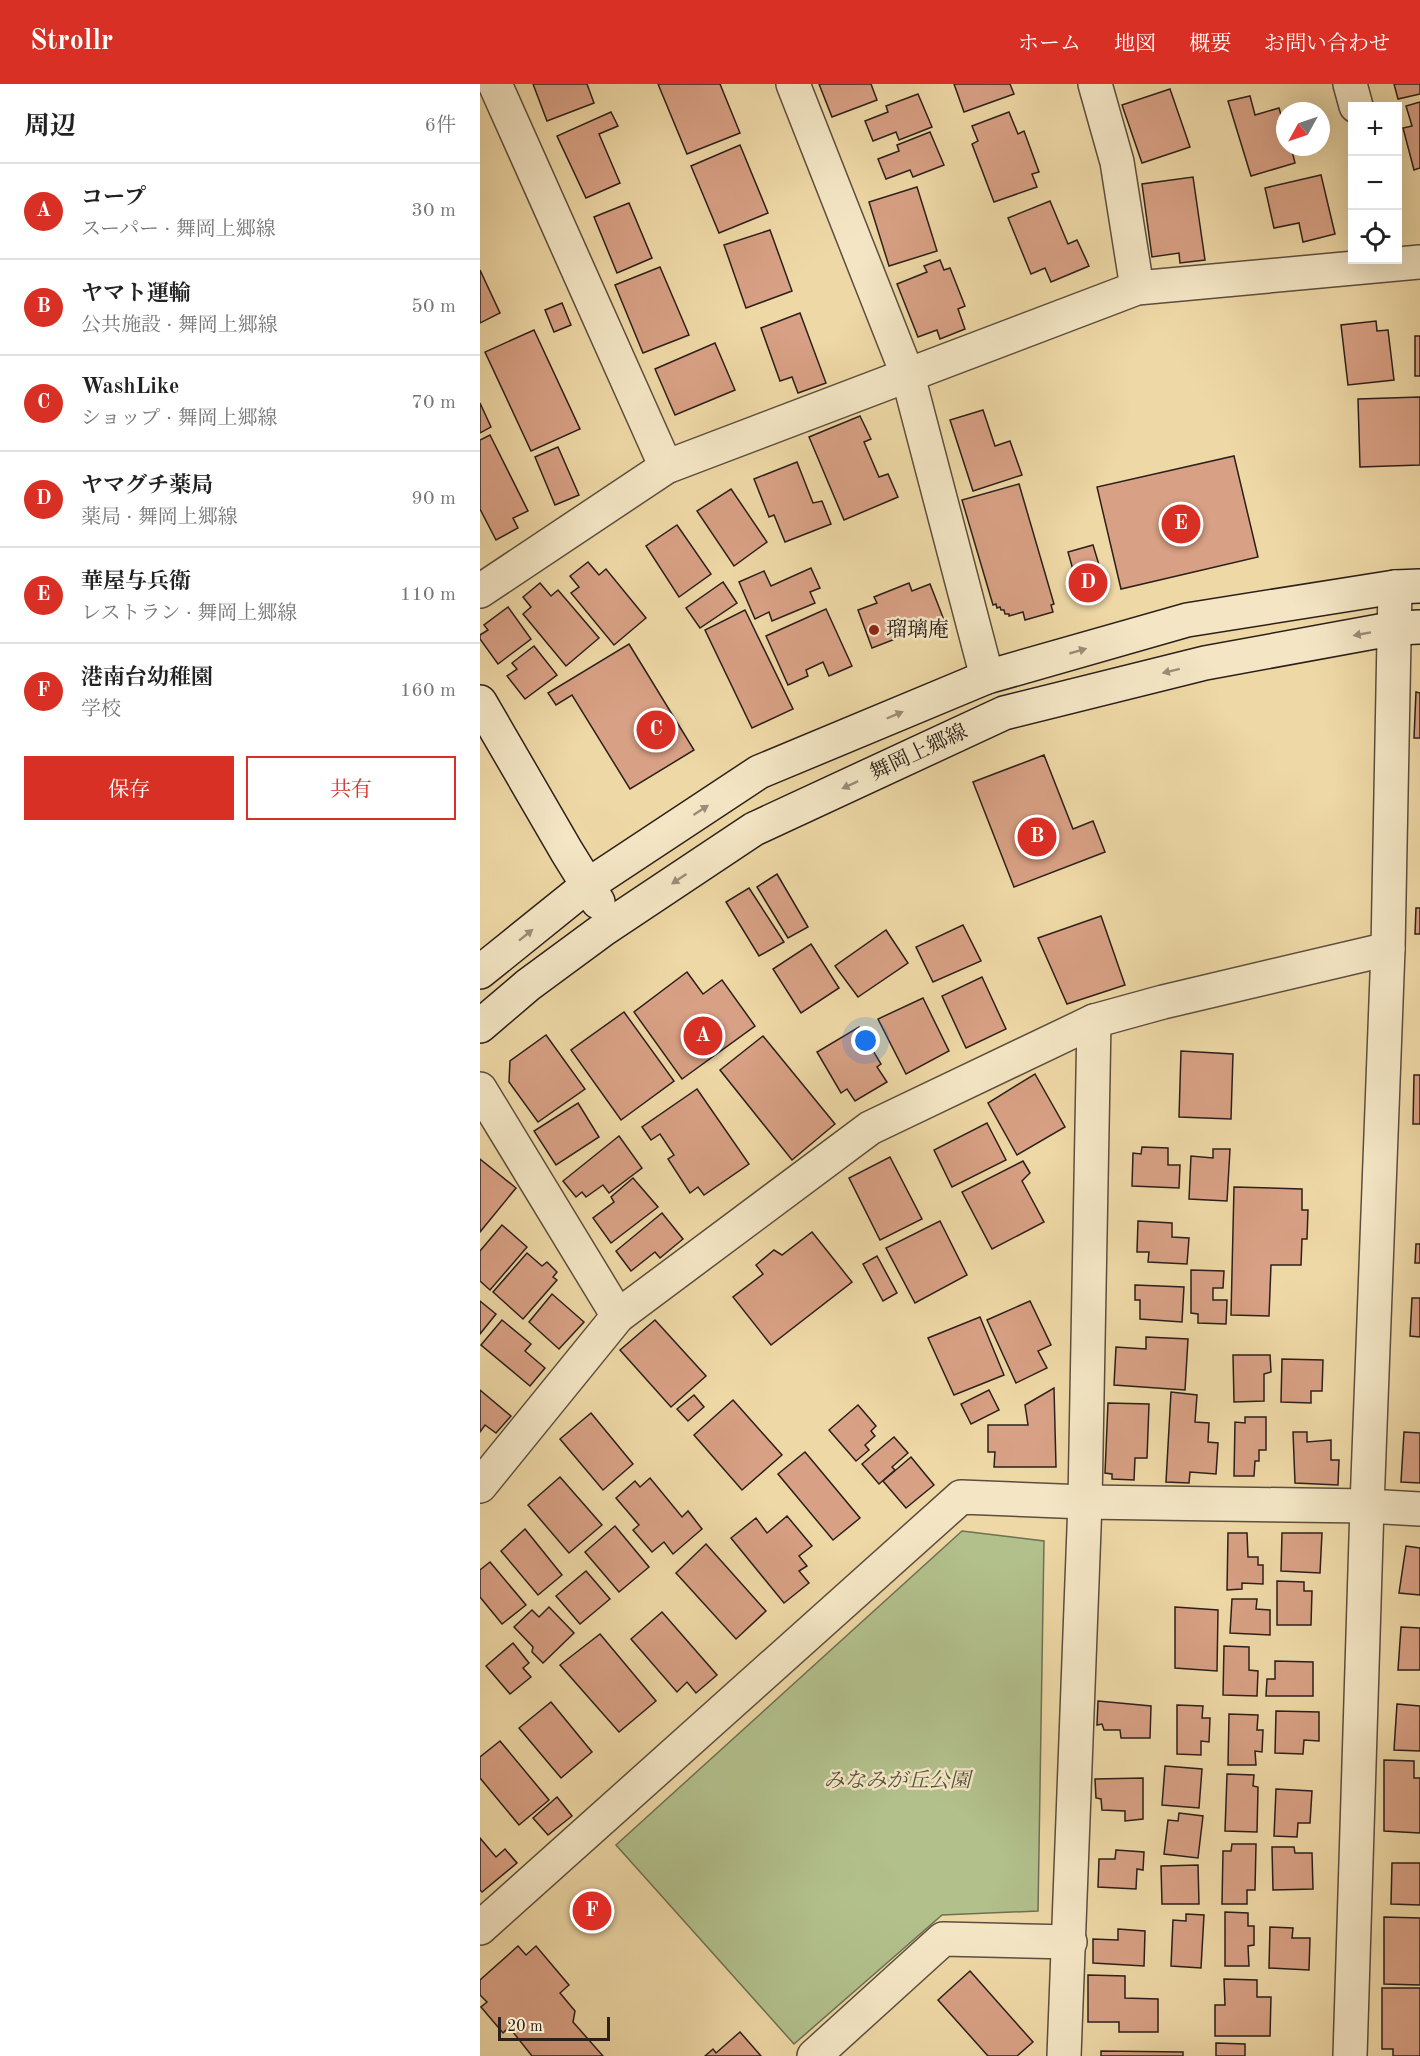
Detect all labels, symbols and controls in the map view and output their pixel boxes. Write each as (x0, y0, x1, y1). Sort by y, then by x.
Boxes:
text: Strollr (30, 28, 113, 56)
text: ホーム (1018, 34, 1081, 55)
text: 地図 (1114, 34, 1156, 55)
text: 概要 (1189, 34, 1231, 55)
text: お問い合わせ (1264, 34, 1390, 55)
north arrow (1276, 102, 1330, 156)
map controls (1348, 102, 1402, 264)
button: + (1348, 102, 1402, 156)
text: 周辺 (24, 114, 76, 140)
text: 6件 (424, 116, 456, 136)
button: − (1348, 156, 1402, 210)
text: コープ (81, 187, 146, 209)
text: A (36, 201, 51, 221)
text: 30 m (411, 201, 456, 221)
button: locate (1348, 210, 1402, 264)
text: スーパー · 舞岡上郷線 (81, 220, 276, 240)
text: ヤマト運輸 (81, 283, 191, 305)
text: B (36, 297, 51, 317)
text: 50 m (411, 297, 456, 317)
text: 公共施設 · 舞岡上郷線 (81, 316, 278, 336)
text: WashLike (81, 376, 179, 398)
text: C (37, 393, 50, 413)
text: 70 m (411, 393, 456, 413)
text: ショップ · 舞岡上郷線 (81, 409, 277, 429)
text: ヤマグチ薬局 (81, 475, 213, 497)
text: D (36, 489, 51, 509)
text: 90 m (411, 489, 456, 509)
pin: E (1162, 502, 1200, 546)
text: 薬局 · 舞岡上郷線 (81, 508, 238, 528)
pin: D (1068, 560, 1108, 606)
text: 華屋与兵衛 (81, 571, 191, 593)
text: E (37, 585, 50, 605)
text: 110 m (400, 585, 456, 605)
text: レストラン · 舞岡上郷線 (81, 604, 297, 624)
place label: 瑠璃庵 (886, 618, 949, 641)
marker: 瑠璃庵 (867, 623, 881, 637)
one-way arrow (1352, 630, 1371, 639)
one-way arrow (1069, 646, 1087, 655)
text: 港南台幼稚園 (81, 667, 213, 689)
one-way arrow (1162, 667, 1180, 677)
text: F (37, 681, 50, 701)
text: 160 m (400, 681, 456, 701)
text: 学校 (81, 700, 121, 720)
pin: C (636, 708, 675, 752)
one-way arrow (886, 710, 904, 720)
street label: 舞岡上郷線 (866, 719, 971, 785)
button: 保存 (24, 756, 234, 820)
button: 共有 (246, 756, 456, 820)
one-way arrow (841, 780, 858, 789)
one-way arrow (693, 804, 709, 816)
pin: B (1018, 814, 1056, 860)
one-way arrow (671, 873, 688, 884)
one-way arrow (518, 930, 533, 942)
pin: A (684, 1014, 722, 1058)
your location (851, 1026, 880, 1055)
park label: みなみが丘公園 (824, 1769, 973, 1792)
pin: F (572, 1888, 612, 1934)
scale bar (498, 2014, 610, 2042)
text: 20 m (507, 2019, 543, 2035)

